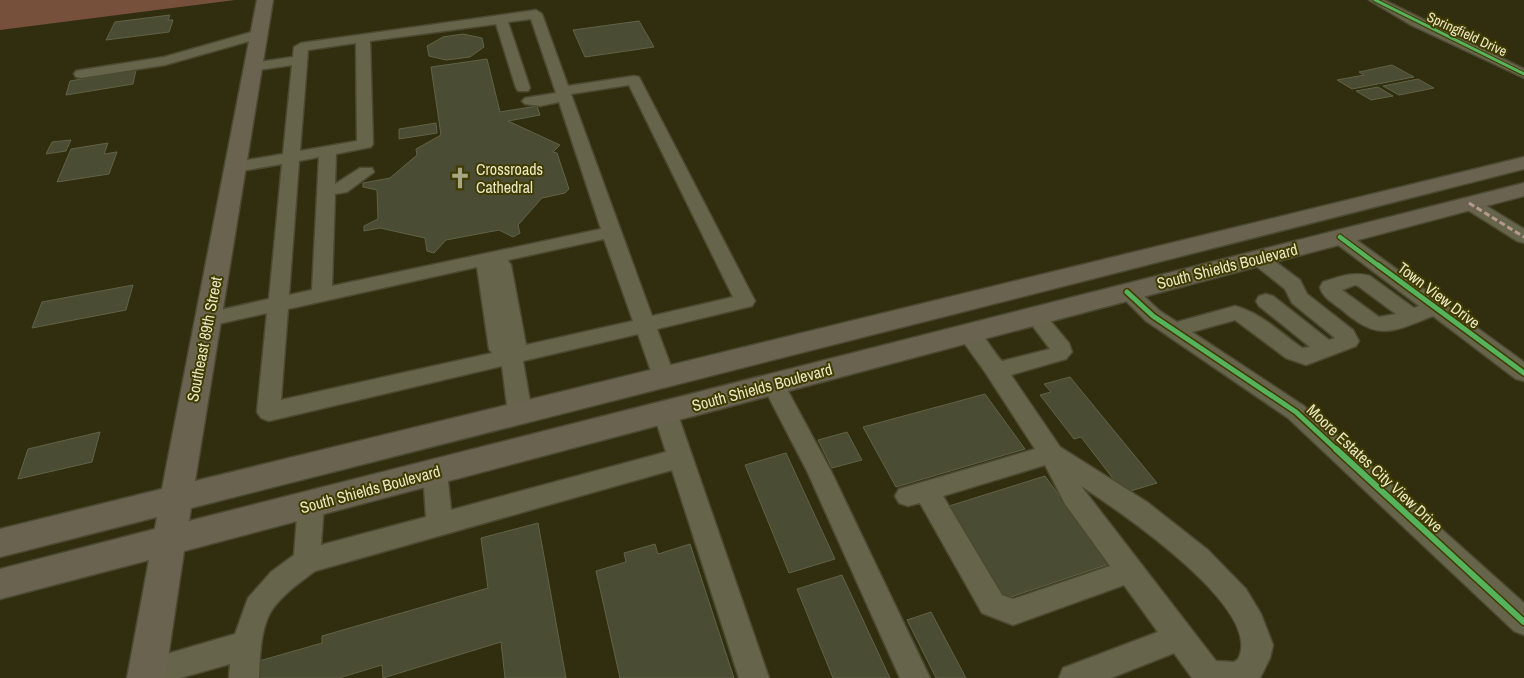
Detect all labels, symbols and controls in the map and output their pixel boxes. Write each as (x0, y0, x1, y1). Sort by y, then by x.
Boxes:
street label: Springfield Drive (1424, 8, 1510, 60)
place label: Crossroads Cathedral (476, 158, 543, 198)
church icon: Crossroads Cathedral (447, 165, 473, 191)
street label: South Shields Boulevard (1154, 238, 1300, 294)
street label: Town View Drive (1393, 257, 1485, 333)
street label: Southeast 89th Street (181, 274, 227, 403)
street label: South Shields Boulevard (689, 358, 835, 416)
street label: Moore Estates City View Drive (1302, 399, 1448, 537)
street label: South Shields Boulevard (297, 460, 443, 518)

